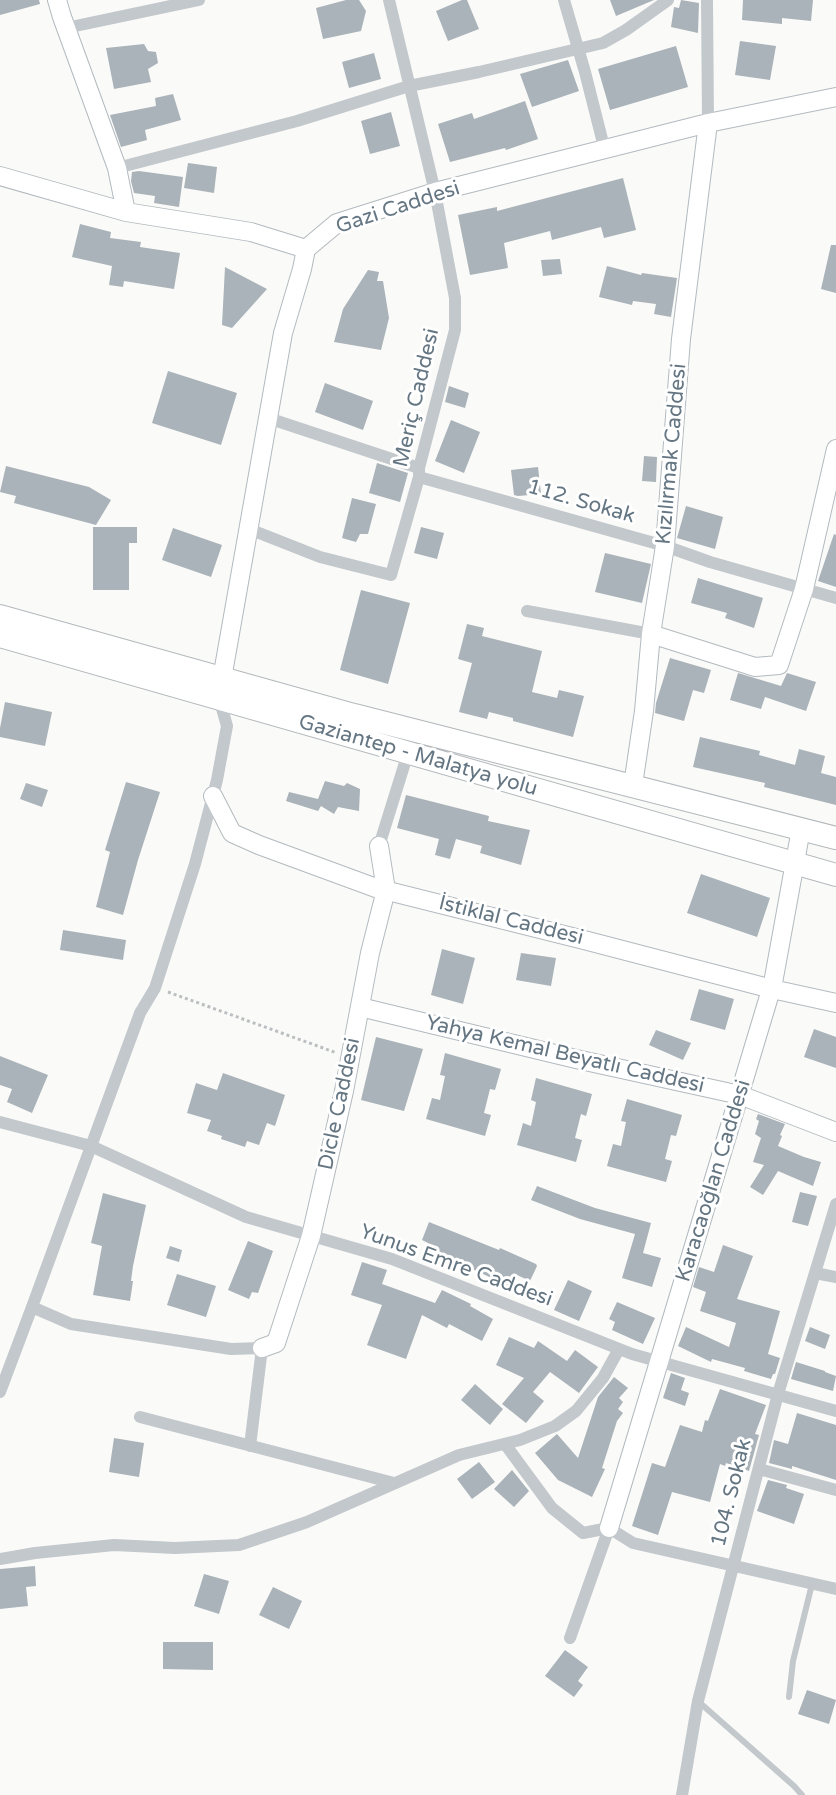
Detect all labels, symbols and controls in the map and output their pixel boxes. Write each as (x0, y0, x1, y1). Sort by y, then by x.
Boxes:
street label: Gazi Caddesi (333, 176, 463, 240)
street label: Meriç Caddesi (389, 326, 445, 470)
street label: Kızılırmak Caddesi (652, 362, 692, 546)
street label: 112. Sokak (524, 475, 638, 529)
street label: Gaziantep - Malatya yolu (296, 710, 540, 802)
street label: İstiklal Caddesi (436, 891, 586, 951)
street label: Yahya Kemal Beyatlı Caddesi (423, 1011, 707, 1099)
street label: Dicle Caddesi (314, 1036, 366, 1172)
street label: Karacaoğlan Caddesi (671, 1077, 757, 1285)
street label: Yunus Emre Caddesi (356, 1219, 556, 1313)
street label: 104. Sokak (706, 1436, 758, 1550)

